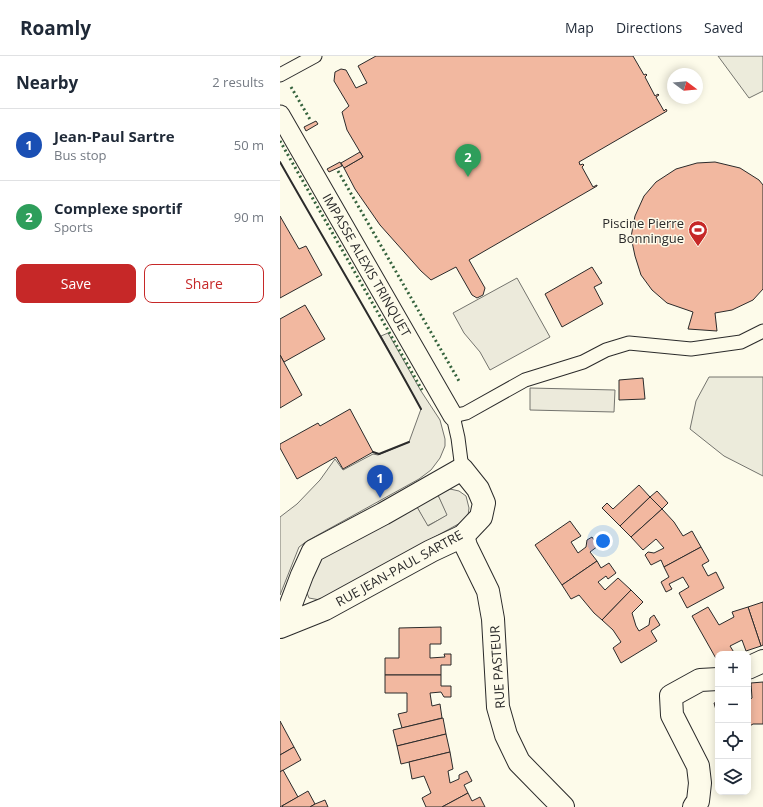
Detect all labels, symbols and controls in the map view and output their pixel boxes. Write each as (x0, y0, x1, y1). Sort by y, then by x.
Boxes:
text: Roamly (20, 15, 91, 41)
text: Map (565, 18, 594, 37)
text: Directions (616, 18, 682, 37)
text: Saved (704, 18, 743, 37)
north arrow (667, 68, 703, 104)
text: Nearby (16, 71, 78, 94)
text: 2 results (212, 73, 264, 91)
text: Jean-Paul Sartre (54, 126, 175, 146)
text: 1 (25, 136, 33, 154)
text: 50 m (234, 136, 264, 154)
pin: 2 (455, 144, 481, 177)
text: Bus stop (54, 146, 107, 164)
street label: IMPASSE ALEXIS TRINQUET (319, 190, 416, 341)
text: Complexe sportif (54, 198, 182, 218)
text: 2 (25, 208, 33, 226)
text: 90 m (234, 208, 264, 226)
place label: Piscine Pierre Bonningue (602, 214, 684, 247)
text: Sports (54, 218, 93, 236)
sports icon: Piscine Pierre Bonningue (687, 219, 709, 247)
button: Save (16, 264, 136, 303)
button: Share (144, 264, 264, 303)
pin: 1 (367, 465, 393, 498)
street label: RUE JEAN-PAUL SARTRE (332, 526, 466, 610)
your location (593, 531, 613, 551)
street label: RUE PASTEUR (485, 625, 509, 709)
map controls (715, 651, 751, 795)
button: + (715, 651, 751, 687)
button: − (715, 687, 751, 723)
button: locate (715, 723, 751, 759)
button: layers (715, 759, 751, 795)

